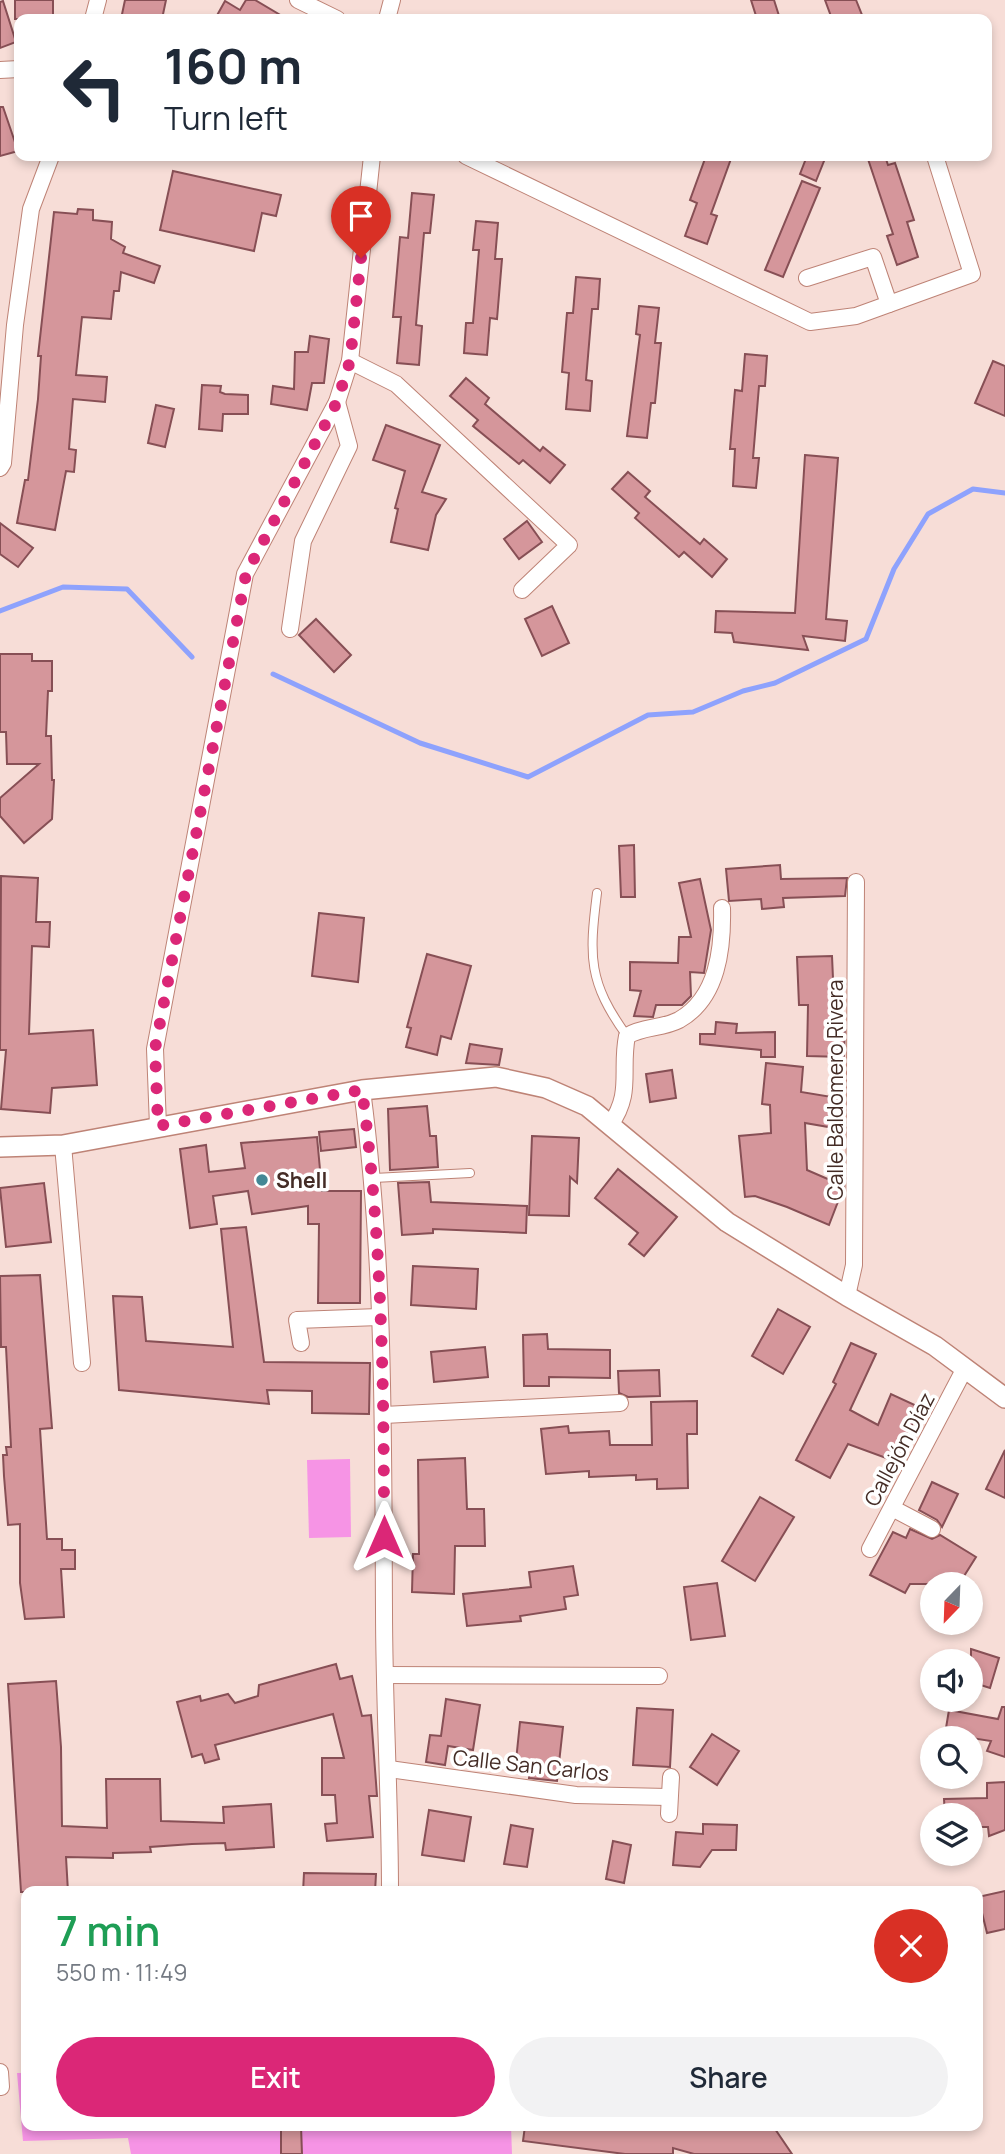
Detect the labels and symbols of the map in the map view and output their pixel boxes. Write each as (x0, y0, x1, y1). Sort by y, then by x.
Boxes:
pin (331, 186, 391, 258)
street label: Calle Baldomero Rivera (821, 980, 849, 1200)
place label: Shell (276, 1166, 327, 1194)
marker: Shell (254, 1172, 270, 1188)
street label: Callejón Díaz (857, 1387, 941, 1511)
position arrow (347, 1500, 421, 1574)
north arrow (920, 1572, 984, 1634)
street label: Calle San Carlos (452, 1743, 610, 1787)

